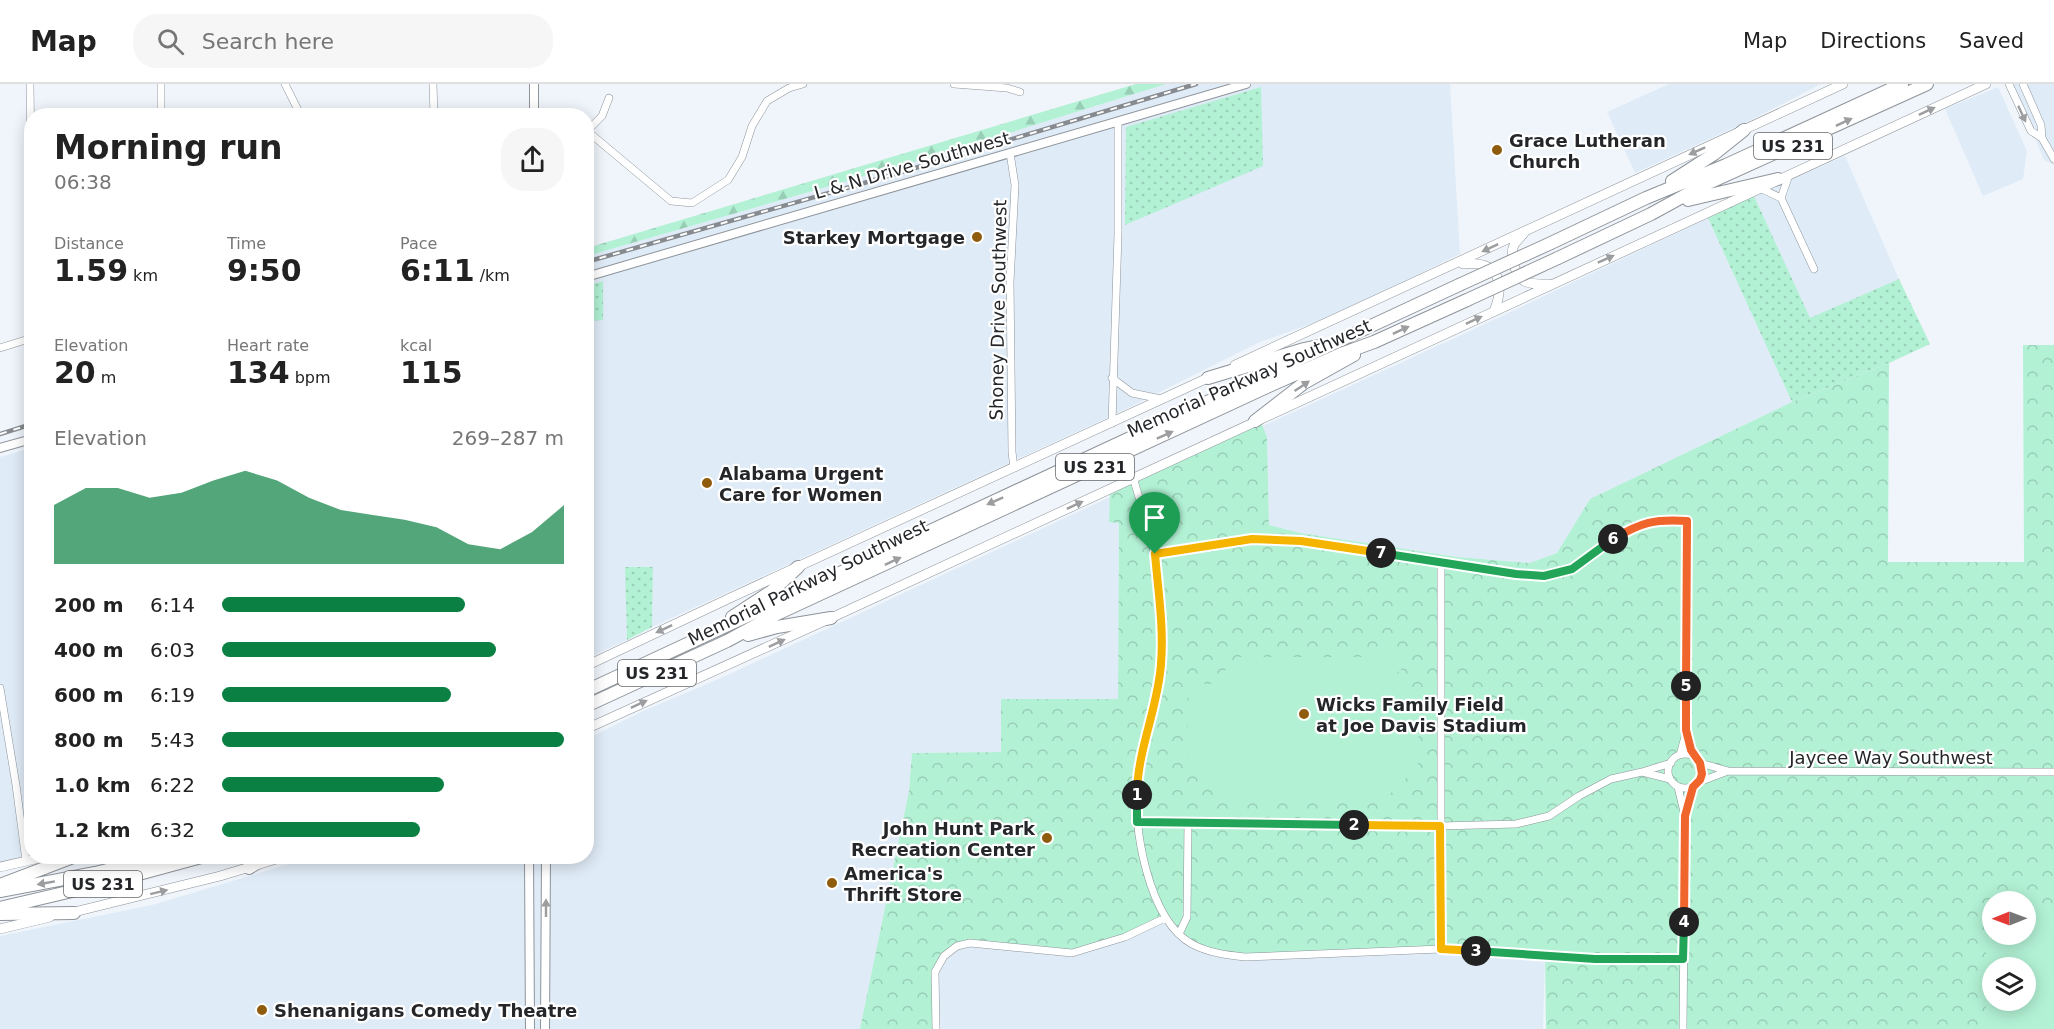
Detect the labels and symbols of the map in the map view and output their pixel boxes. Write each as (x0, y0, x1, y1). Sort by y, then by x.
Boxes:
one-way arrow (2018, 105, 2027, 122)
one-way arrow (1918, 106, 1936, 116)
one-way arrow (1836, 118, 1853, 127)
street label: L & N Drive Southwest (812, 127, 1012, 203)
place label: Grace Lutheran Church (1509, 130, 1666, 172)
road number: US 231 (1754, 133, 1832, 159)
marker: Grace Lutheran Church (1490, 143, 1504, 157)
one-way arrow (1688, 146, 1706, 156)
street label: Shoney Drive Southwest (986, 199, 1010, 421)
place label: Starkey Mortgage (783, 227, 965, 248)
marker: Starkey Mortgage (970, 230, 984, 244)
one-way arrow (1481, 243, 1499, 253)
one-way arrow (1598, 254, 1615, 263)
street label: Memorial Parkway Southwest (1124, 315, 1374, 441)
one-way arrow (1465, 316, 1482, 325)
one-way arrow (1392, 325, 1410, 335)
one-way arrow (1293, 380, 1309, 392)
one-way arrow (1157, 430, 1175, 440)
road number: US 231 (1056, 454, 1134, 480)
place label: Alabama Urgent Care for Women (719, 463, 884, 505)
marker: Alabama Urgent Care for Women (700, 476, 714, 490)
pin (1129, 492, 1180, 554)
one-way arrow (986, 497, 1004, 506)
one-way arrow (1066, 500, 1083, 509)
street label: Memorial Parkway Southwest (684, 515, 932, 649)
pin: 6 (1598, 524, 1628, 554)
pin: 7 (1366, 538, 1396, 568)
one-way arrow (884, 556, 901, 565)
one-way arrow (655, 625, 672, 634)
one-way arrow (769, 638, 786, 647)
road number: US 231 (618, 660, 696, 686)
pin: 5 (1671, 671, 1701, 701)
place label: Wicks Family Field at Joe Davis Stadium (1316, 694, 1527, 736)
one-way arrow (631, 699, 648, 708)
marker: Wicks Family Field at Joe Davis Stadium (1297, 707, 1311, 721)
street label: Jaycee Way Southwest (1788, 747, 1993, 768)
pin: 1 (1122, 780, 1152, 810)
pin: 2 (1339, 810, 1369, 840)
place label: John Hunt Park Recreation Center (851, 818, 1036, 860)
marker: John Hunt Park Recreation Center (1040, 831, 1054, 845)
place label: America's Thrift Store (844, 863, 962, 905)
road number: US 231 (64, 871, 142, 897)
marker: America's Thrift Store (825, 876, 839, 890)
one-way arrow (36, 879, 55, 888)
one-way arrow (150, 886, 168, 896)
north arrow (1982, 891, 2036, 945)
one-way arrow (541, 898, 551, 917)
pin: 4 (1669, 907, 1699, 937)
pin: 3 (1461, 936, 1491, 966)
place label: Shenanigans Comedy Theatre (274, 1000, 577, 1021)
marker: Shenanigans Comedy Theatre (255, 1003, 269, 1017)

